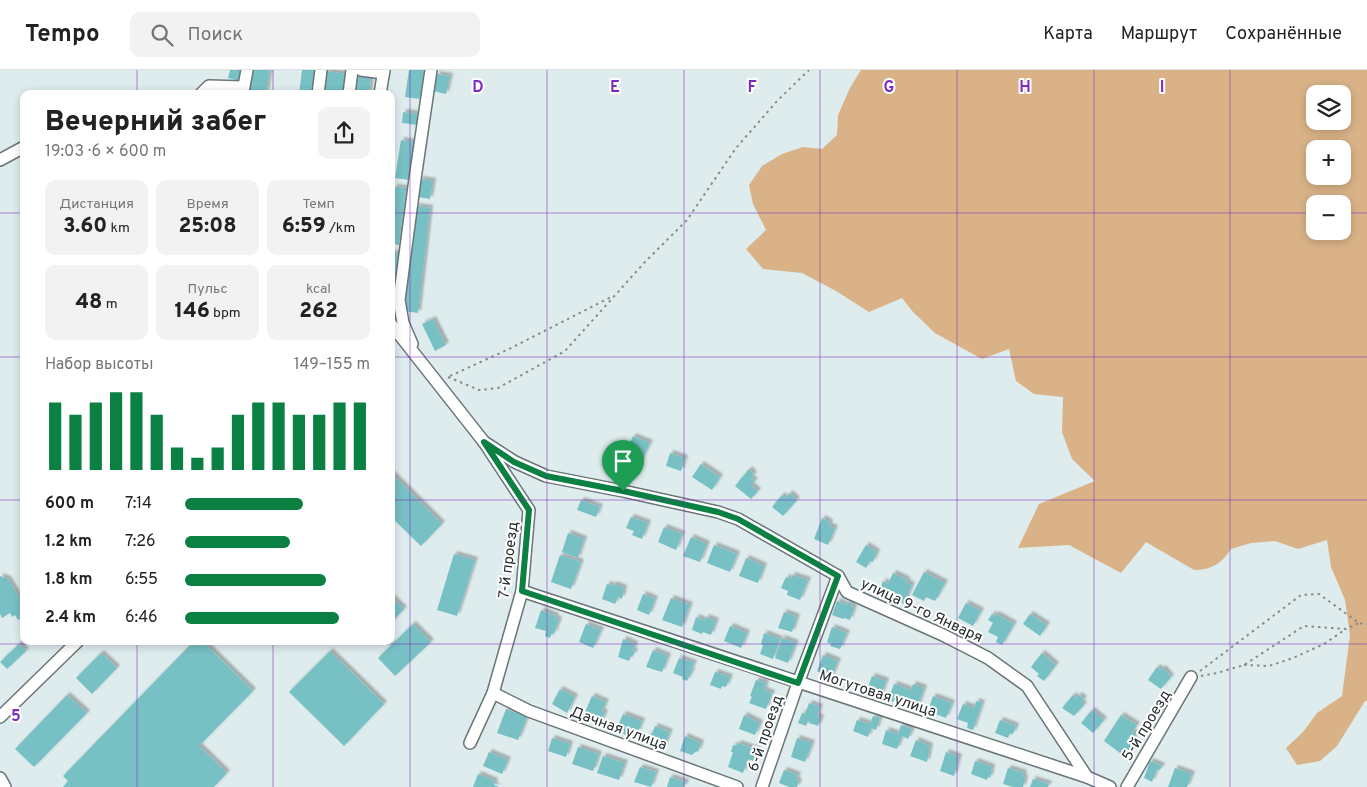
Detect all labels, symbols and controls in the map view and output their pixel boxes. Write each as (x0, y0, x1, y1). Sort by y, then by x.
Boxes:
search box (130, 12, 480, 57)
text: Tempo (25, 20, 100, 50)
icon: search (148, 21, 176, 49)
text: Поиск (188, 23, 243, 47)
text: Карта (1043, 23, 1093, 46)
text: Маршрут (1121, 23, 1197, 46)
text: Сохранённые (1225, 23, 1342, 46)
text: D (472, 78, 484, 98)
text: E (610, 78, 620, 98)
text: F (747, 78, 757, 98)
text: G (884, 78, 894, 98)
text: H (1019, 78, 1031, 98)
text: I (1160, 78, 1164, 98)
map controls (1306, 85, 1351, 240)
button: layers (1306, 85, 1351, 130)
text: Вечерний забег (45, 105, 266, 141)
button: share (318, 107, 370, 159)
button: + (1306, 140, 1351, 185)
text: 19:03 · 6 × 600 m (45, 142, 166, 162)
button: − (1306, 195, 1351, 240)
text: Дистанция (59, 196, 134, 213)
text: Время (186, 196, 229, 213)
text: Темп (302, 196, 335, 213)
text: 3.60 (63, 213, 107, 240)
text: 25:08 (178, 213, 237, 240)
text: 6:59 (282, 213, 326, 240)
text: km (107, 220, 130, 237)
text: /km (326, 220, 355, 237)
text: Пульс (188, 281, 227, 298)
text: kcal (306, 281, 331, 298)
text: 48 (75, 289, 102, 316)
text: m (102, 296, 118, 313)
text: 146 (174, 298, 210, 325)
text: 262 (299, 298, 338, 325)
text: bpm (210, 305, 241, 322)
text: Набор высоты (45, 355, 153, 375)
text: 149–155 m (294, 355, 370, 375)
pin (602, 440, 644, 491)
icon: arrive (609, 447, 637, 475)
text: 600 m (45, 494, 94, 514)
text: 7:14 (125, 494, 152, 514)
street label: 7-й проезд (495, 521, 524, 600)
text: 1.2 km (45, 532, 92, 552)
text: 7:26 (125, 532, 156, 552)
text: 1.8 km (45, 570, 92, 590)
text: 6:55 (125, 570, 158, 590)
street label: улица 9-го Января (857, 575, 986, 648)
text: 2.4 km (45, 608, 96, 628)
text: 6:46 (125, 608, 158, 628)
street label: Могутовая улица (817, 667, 939, 722)
street label: 5-й проезд (1119, 687, 1176, 765)
street label: 6-й проезд (745, 693, 788, 774)
street label: Дачная улица (568, 703, 669, 756)
text: 5 (11, 707, 21, 727)

